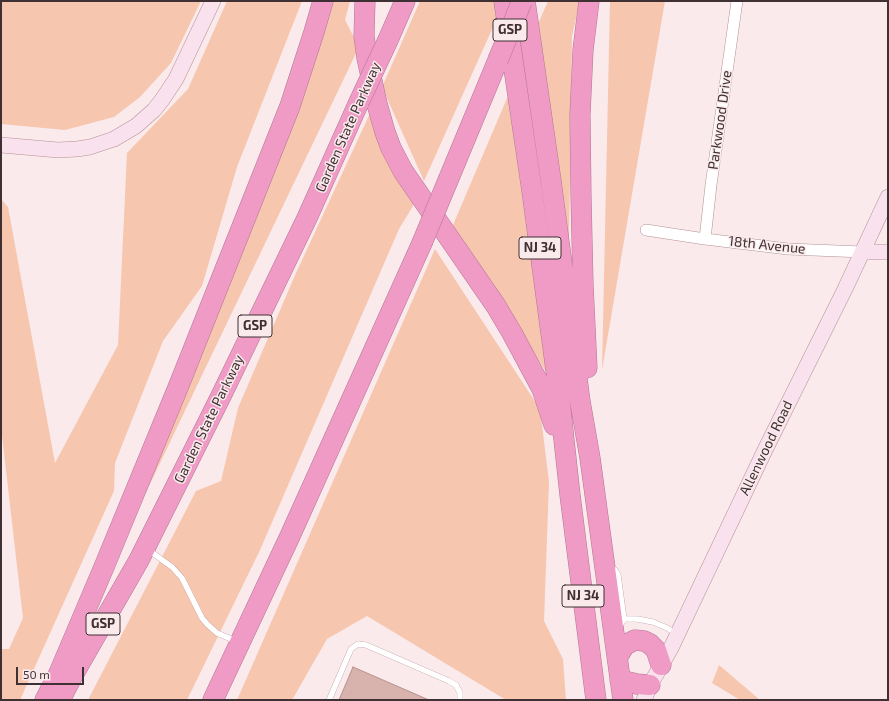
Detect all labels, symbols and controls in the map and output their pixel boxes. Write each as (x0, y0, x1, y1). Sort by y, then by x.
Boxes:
road number: GSP (493, 19, 527, 41)
street label: Garden State Parkway (312, 59, 384, 195)
street label: Parkwood Drive (705, 69, 735, 171)
street label: 18th Avenue (728, 233, 806, 257)
road number: NJ 34 (519, 237, 561, 259)
road number: GSP (238, 315, 272, 337)
street label: Garden State Parkway (171, 352, 247, 486)
street label: Allenwood Road (736, 398, 796, 498)
road number: NJ 34 (562, 585, 604, 607)
road number: GSP (86, 613, 120, 635)
scale bar (18, 659, 86, 685)
text: 50 m (23, 667, 50, 681)

